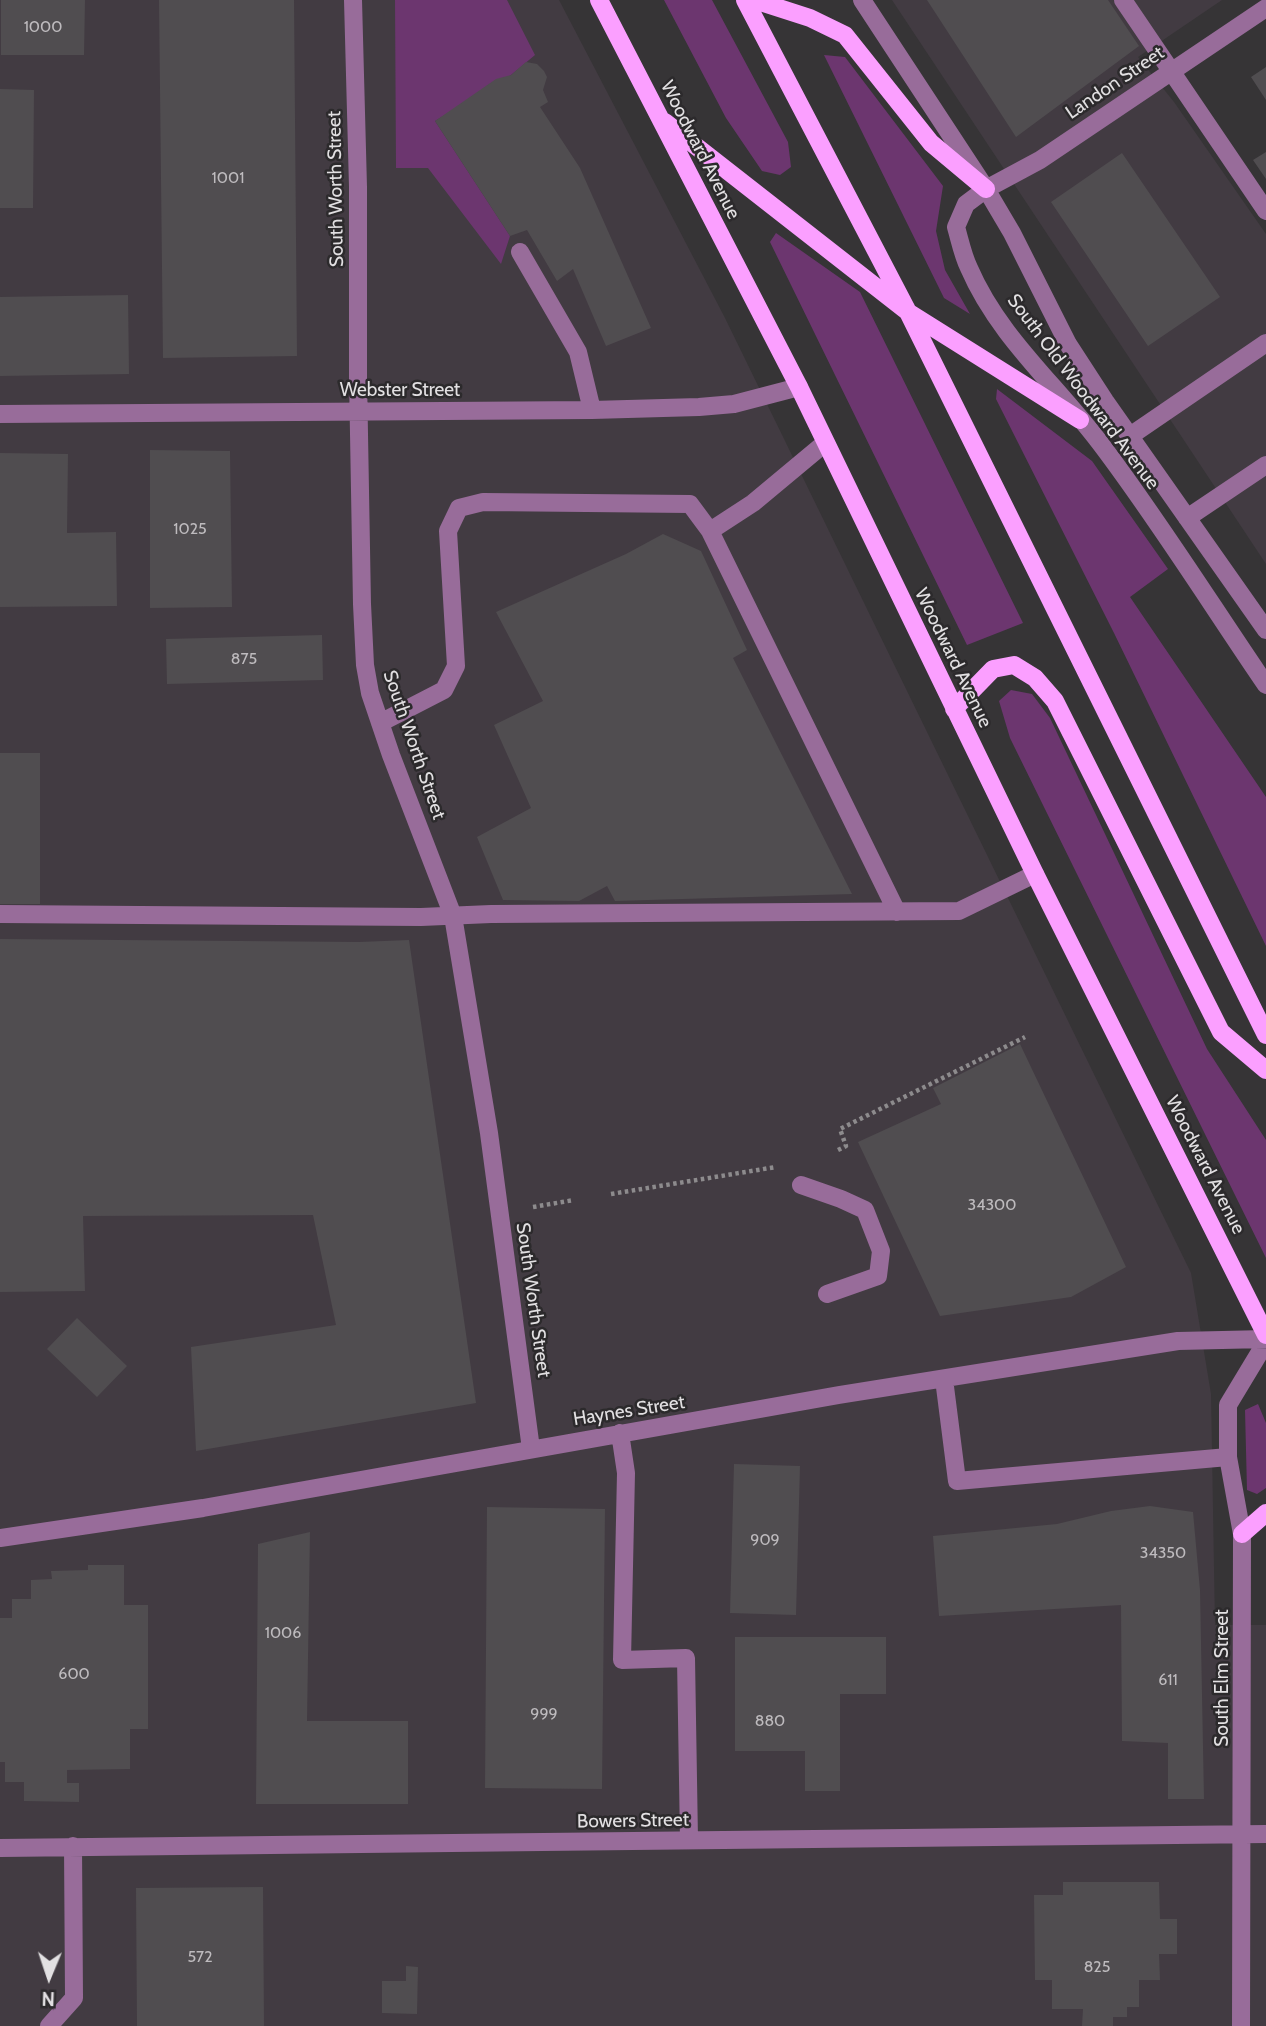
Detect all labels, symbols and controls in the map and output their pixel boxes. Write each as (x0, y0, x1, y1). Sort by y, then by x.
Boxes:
house number: 1000 (24, 17, 62, 37)
street label: Landon Street (1061, 42, 1169, 124)
street label: Woodward Avenue (655, 77, 745, 223)
street label: South Worth Street (323, 111, 349, 267)
house number: 1001 (212, 168, 244, 188)
street label: South Old Woodward Avenue (1002, 290, 1164, 494)
street label: Webster Street (340, 379, 460, 401)
house number: 1025 (173, 519, 207, 539)
street label: Woodward Avenue (909, 585, 997, 731)
house number: 875 (231, 649, 257, 669)
street label: South Worth Street (378, 668, 450, 822)
street label: Woodward Avenue (1160, 1092, 1250, 1238)
house number: 34300 (968, 1195, 1016, 1215)
street label: South Worth Street (511, 1221, 555, 1379)
street label: Haynes Street (571, 1391, 687, 1431)
house number: 909 (750, 1530, 780, 1550)
house number: 34350 (1140, 1543, 1186, 1563)
street label: South Elm Street (1211, 1609, 1233, 1747)
house number: 1006 (265, 1623, 301, 1643)
house number: 600 (58, 1664, 90, 1684)
house number: 611 (1158, 1670, 1178, 1690)
house number: 999 (530, 1704, 558, 1724)
house number: 880 (755, 1711, 785, 1731)
street label: Bowers Street (577, 1809, 689, 1833)
north arrow (14, 1942, 84, 2012)
house number: 572 (187, 1947, 213, 1967)
house number: 825 (1084, 1957, 1110, 1977)
text: N (41, 1987, 55, 2010)

